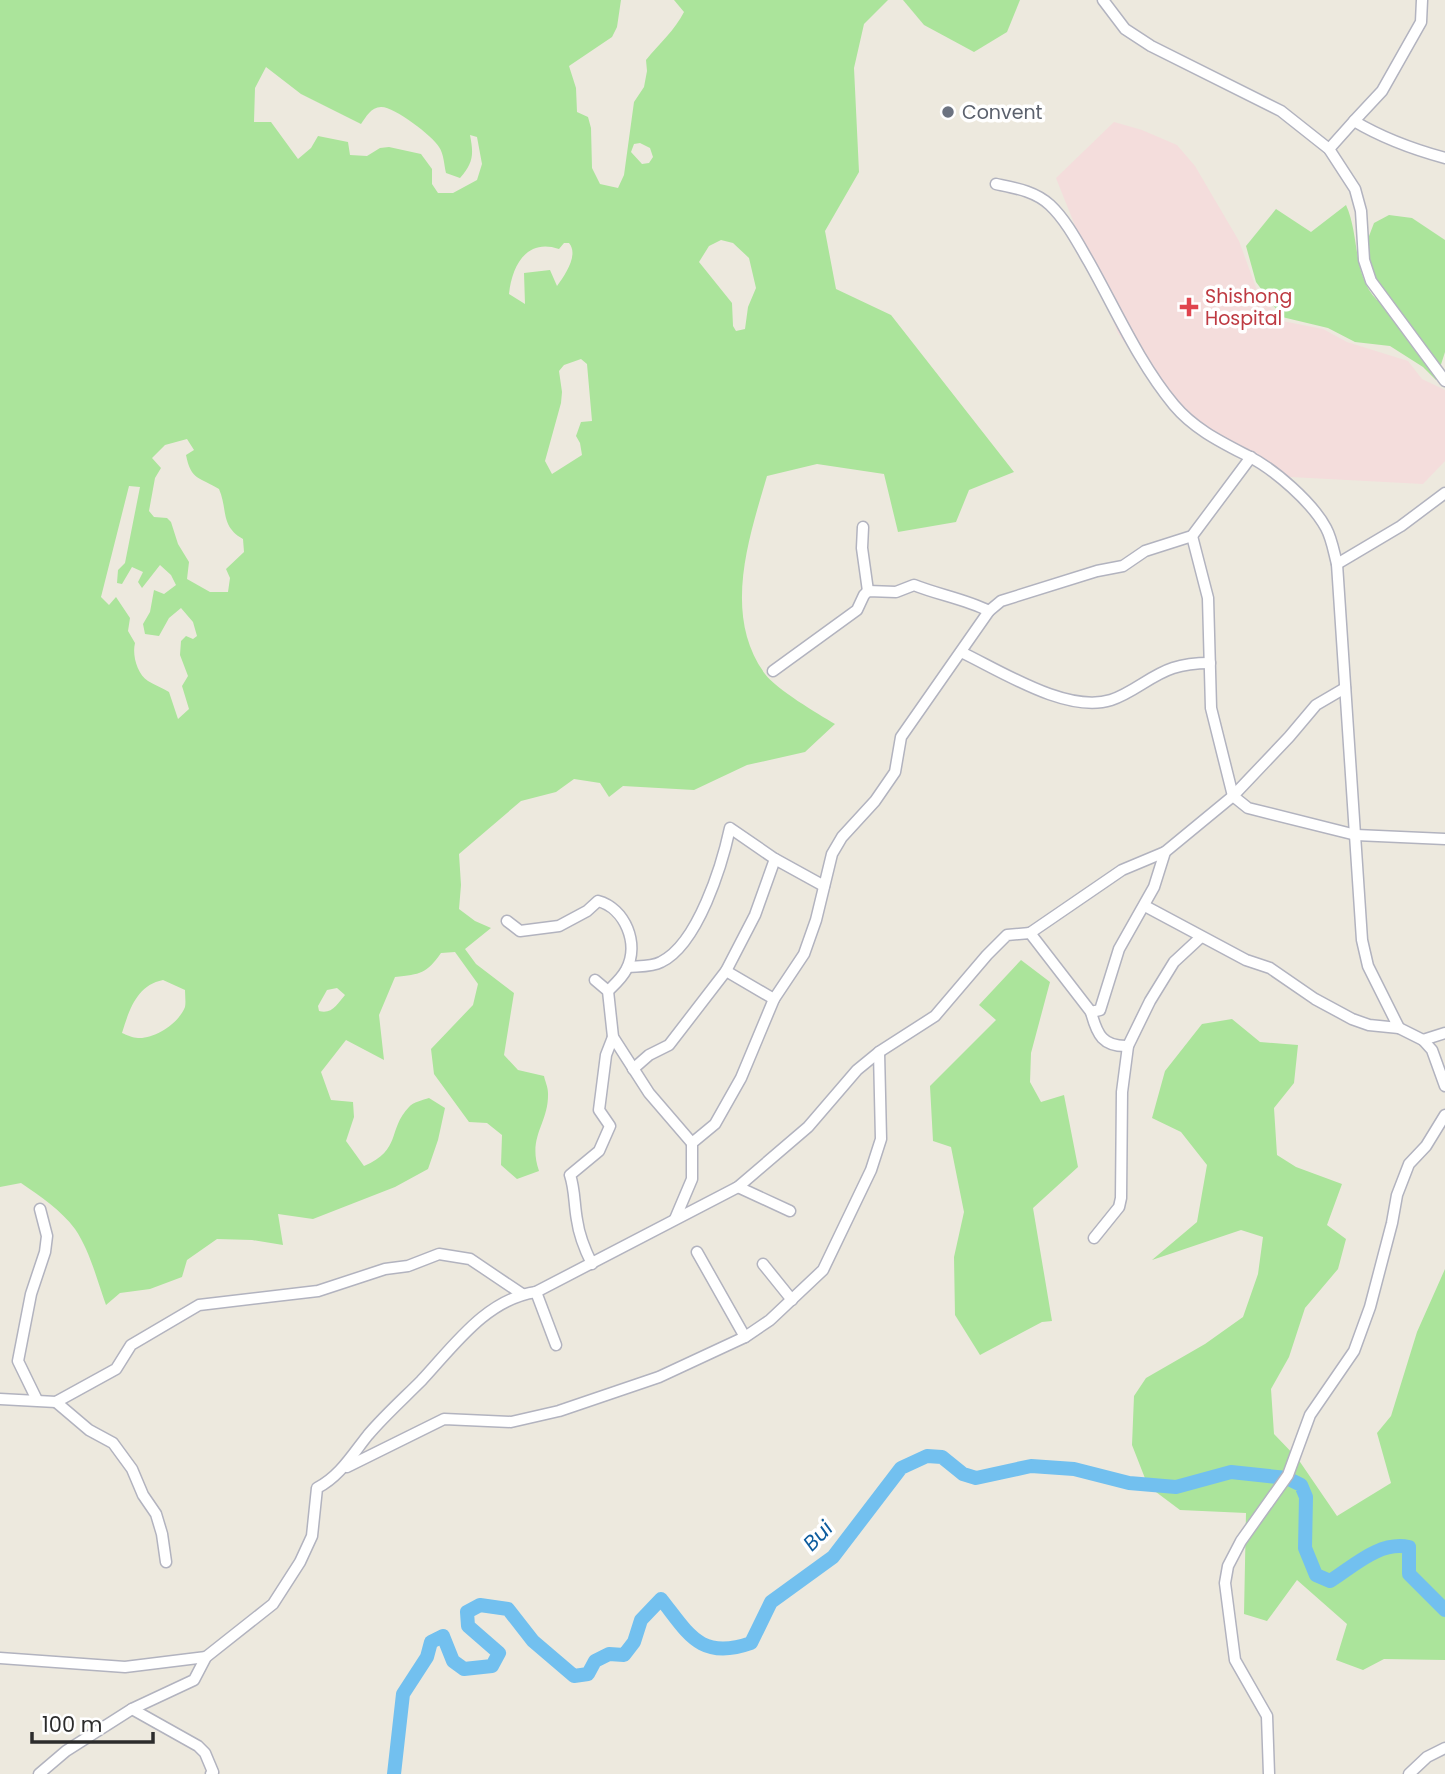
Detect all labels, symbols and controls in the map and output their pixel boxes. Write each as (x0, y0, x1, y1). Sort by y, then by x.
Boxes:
place label: Convent (962, 99, 1043, 126)
marker: Convent (940, 104, 956, 120)
place label: Shishong Hospital (1205, 283, 1292, 332)
marker: Shishong Hospital (1179, 297, 1199, 317)
water label: Bui (796, 1514, 840, 1557)
scale bar (32, 1700, 152, 1744)
text: 100 m (42, 1710, 102, 1739)

